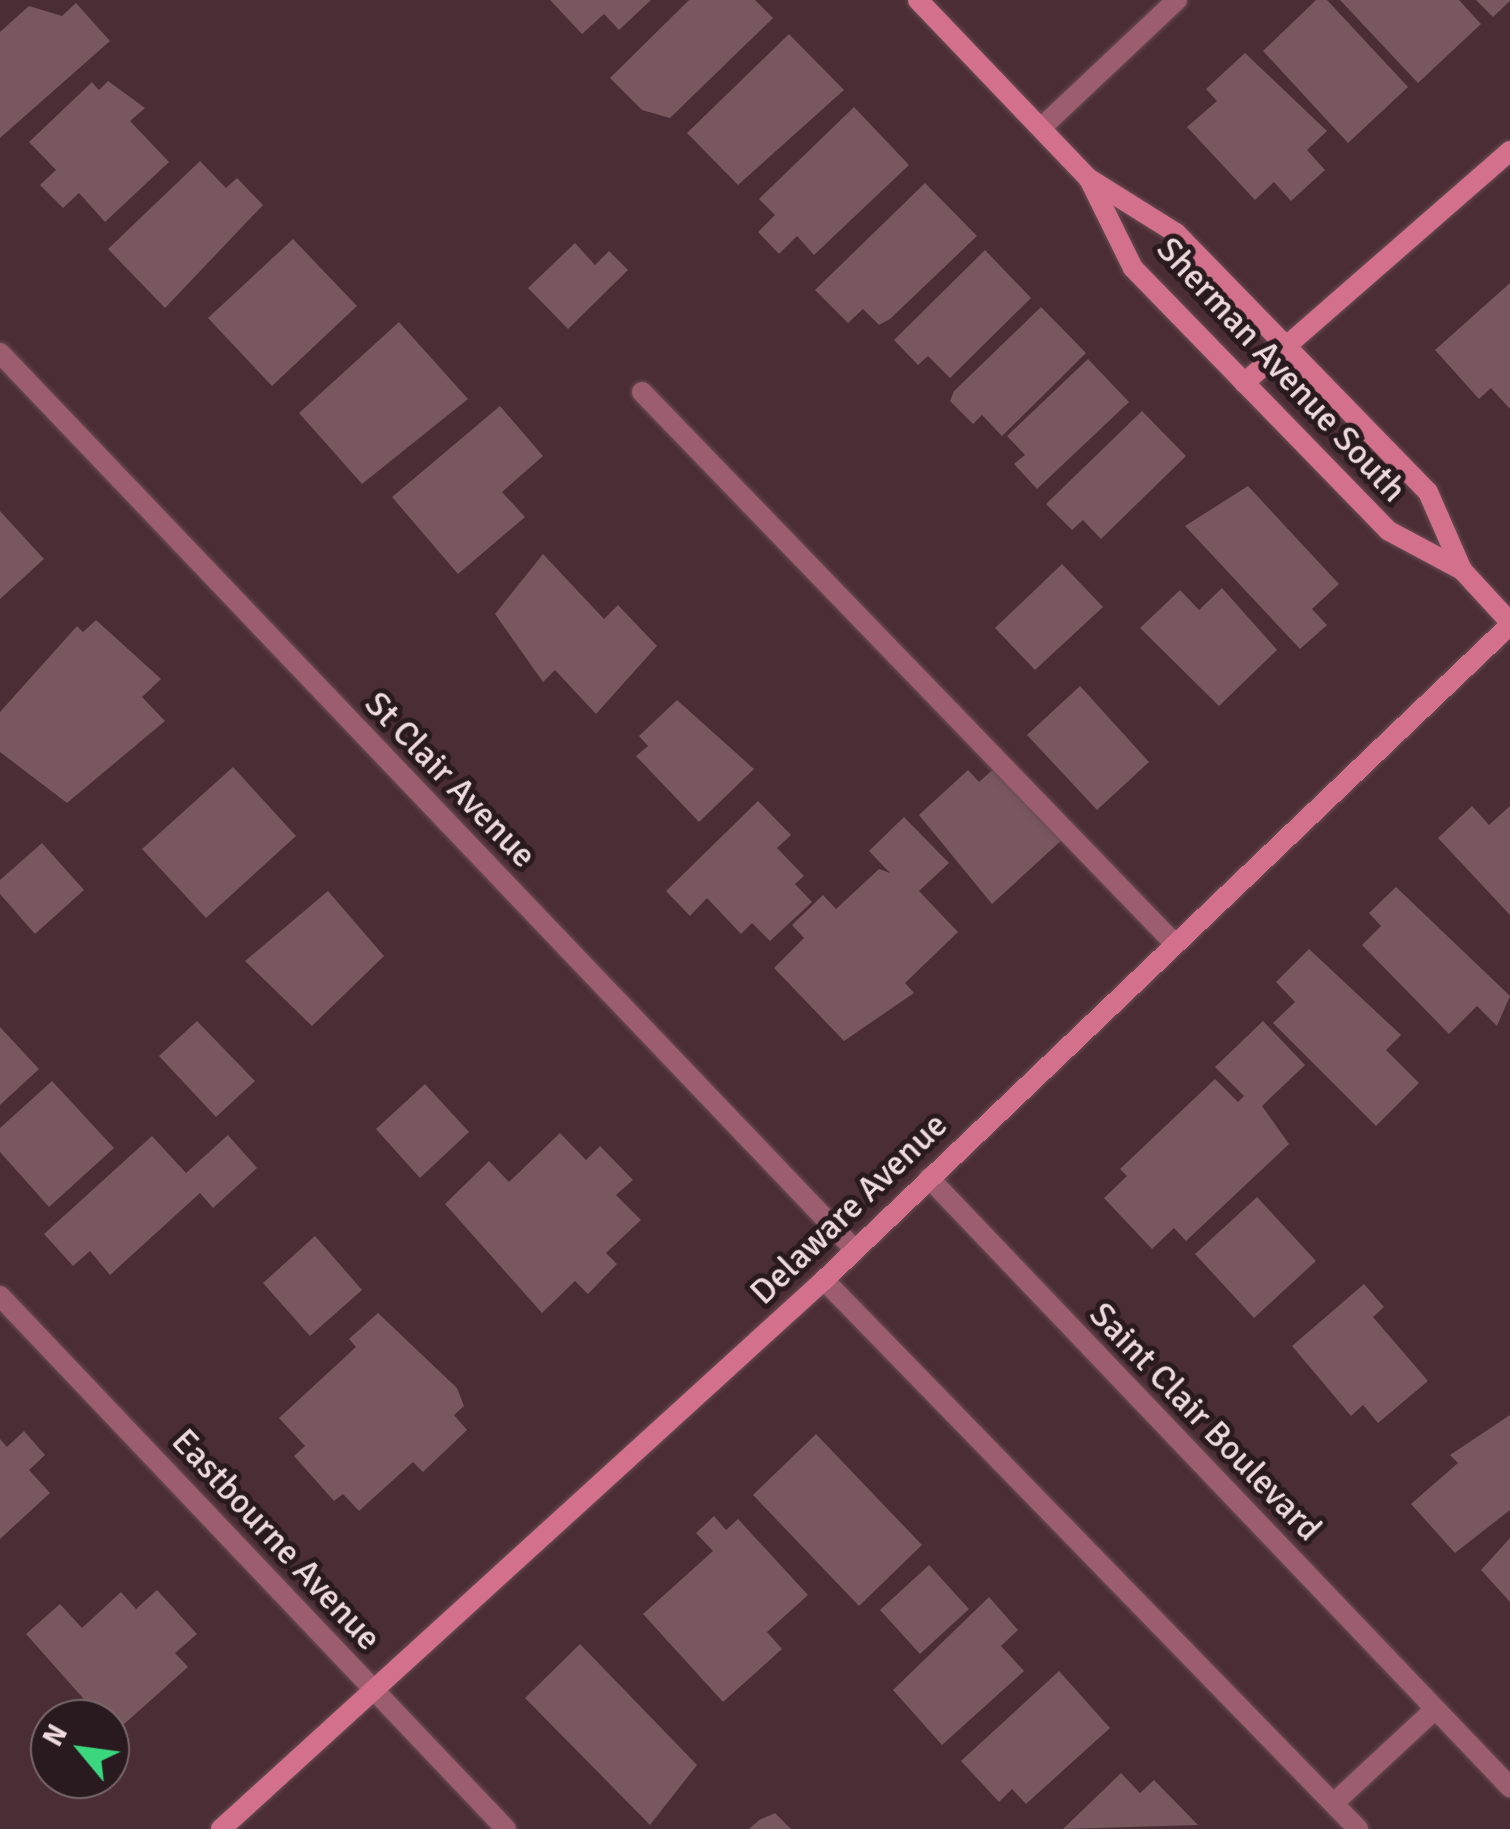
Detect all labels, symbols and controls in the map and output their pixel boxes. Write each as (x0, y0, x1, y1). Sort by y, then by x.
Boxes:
street label: Sherman Avenue South (1147, 229, 1415, 511)
street label: St Clair Avenue (356, 683, 544, 877)
street label: Delaware Avenue (742, 1104, 956, 1314)
street label: Saint Clair Boulevard (1080, 1294, 1330, 1550)
street label: Eastbourne Avenue (163, 1421, 389, 1659)
north arrow (30, 1699, 130, 1799)
text: N (36, 1719, 75, 1752)

